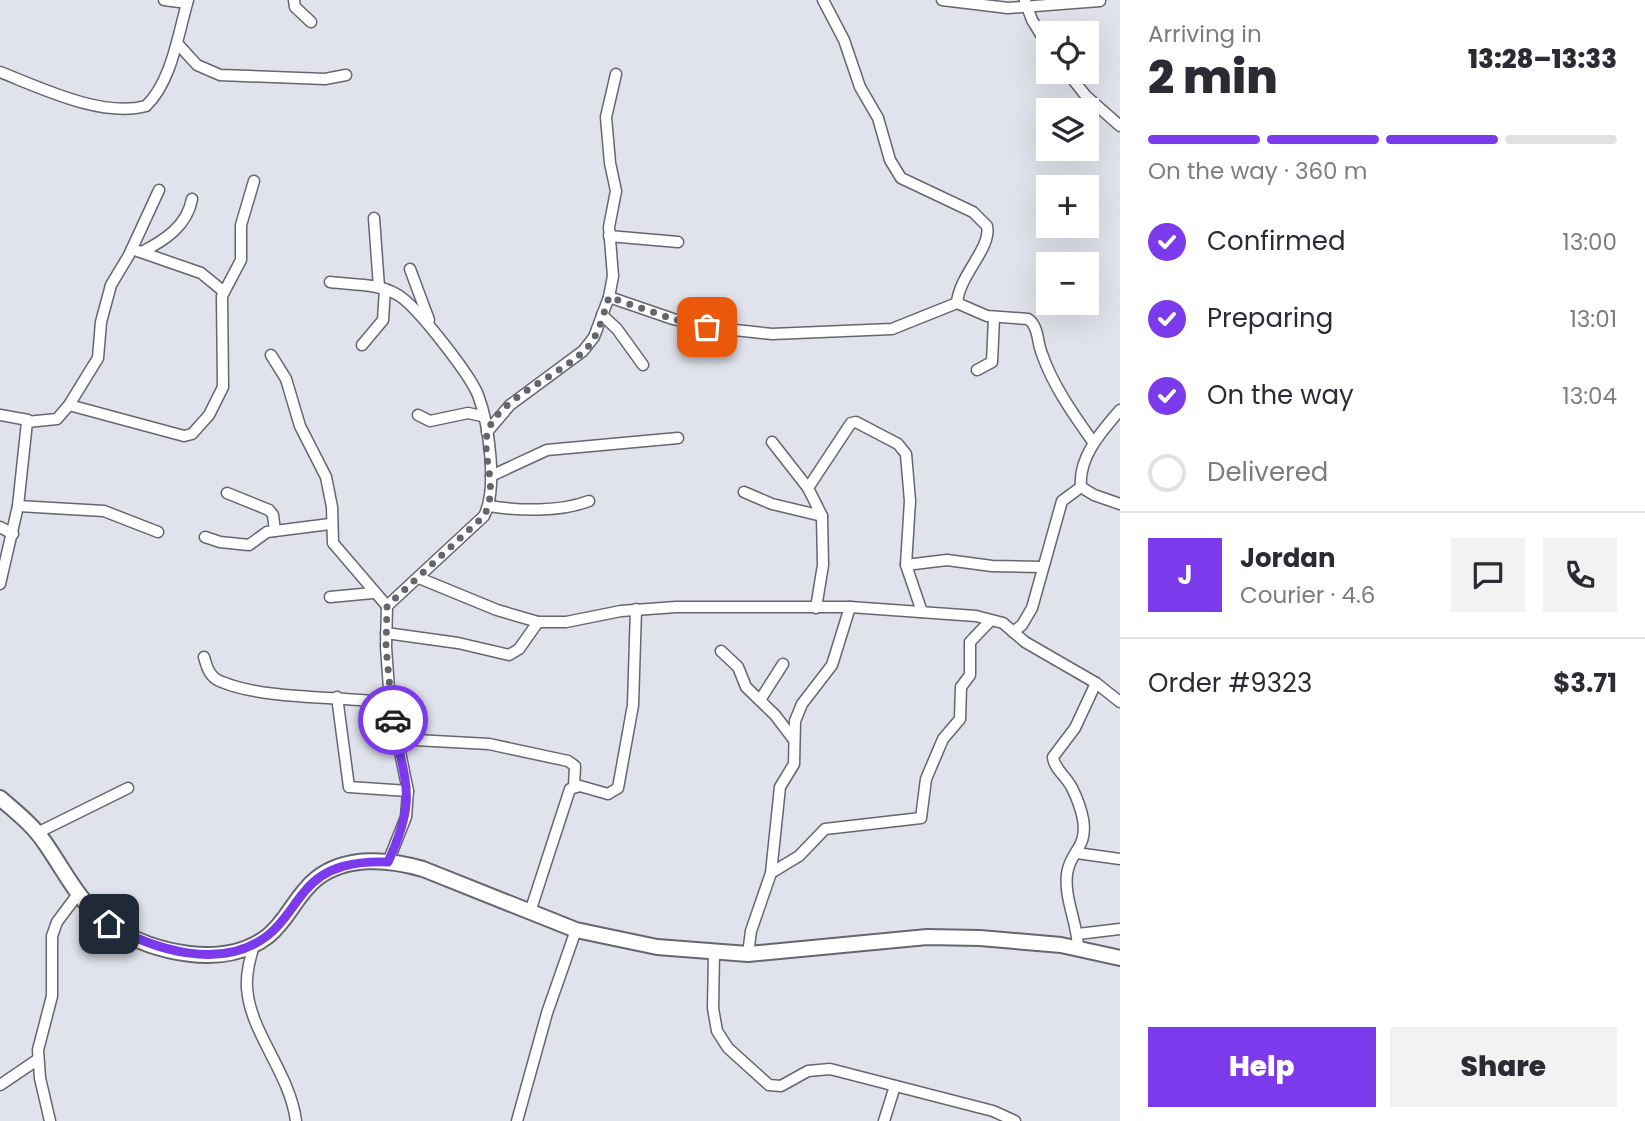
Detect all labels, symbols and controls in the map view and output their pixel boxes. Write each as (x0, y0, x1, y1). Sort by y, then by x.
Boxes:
text: Arriving in (1148, 18, 1262, 50)
map controls (1036, 21, 1099, 315)
button: locate (1036, 21, 1099, 84)
text: 13:28–13:33 (1468, 41, 1617, 77)
text: 2 min (1148, 45, 1278, 109)
button: layers (1036, 98, 1099, 161)
text: On the way · 360 m (1148, 155, 1367, 187)
button: + (1036, 175, 1099, 238)
icon: check (1148, 223, 1186, 261)
text: Confirmed (1207, 223, 1345, 259)
text: 13:00 (1562, 226, 1617, 258)
button: − (1036, 252, 1099, 315)
pin (677, 297, 737, 357)
icon: check (1148, 300, 1186, 338)
text: Preparing (1207, 300, 1333, 336)
text: 13:01 (1569, 303, 1617, 335)
icon: bag (688, 308, 726, 346)
icon: check (1148, 377, 1186, 415)
text: On the way (1207, 377, 1354, 413)
text: 13:04 (1562, 380, 1617, 412)
text: Delivered (1207, 454, 1328, 490)
button: chat (1451, 538, 1525, 612)
button: phone (1543, 538, 1617, 612)
text: Jordan (1240, 540, 1336, 576)
text: J (1177, 557, 1193, 593)
text: Courier · 4.6 (1240, 579, 1375, 611)
text: Order #9323 (1148, 665, 1312, 701)
text: $3.71 (1553, 665, 1617, 701)
courier (358, 685, 428, 755)
icon: car (374, 701, 412, 739)
pin (79, 894, 139, 954)
icon: home (90, 905, 128, 943)
button: Help (1148, 1027, 1376, 1107)
button: Share (1390, 1027, 1617, 1107)

